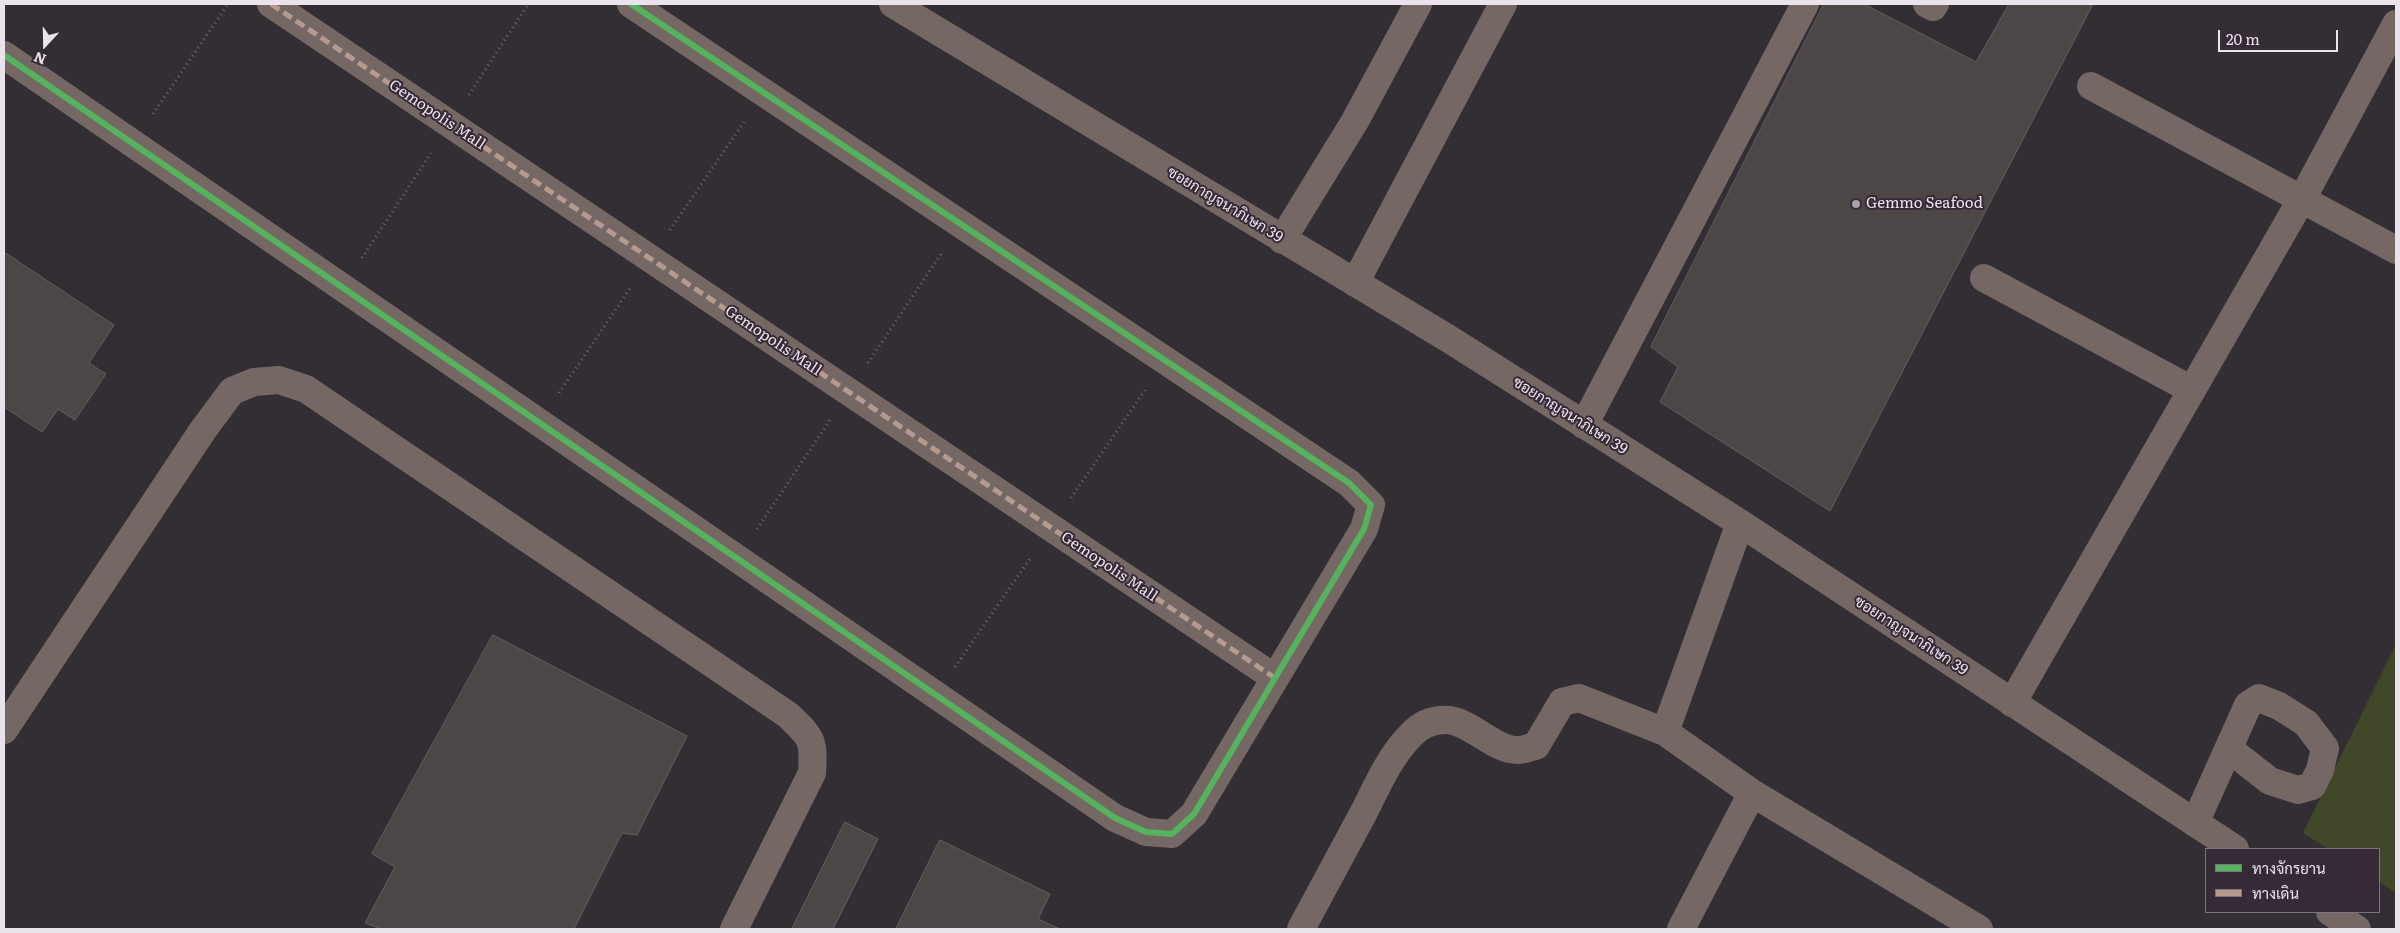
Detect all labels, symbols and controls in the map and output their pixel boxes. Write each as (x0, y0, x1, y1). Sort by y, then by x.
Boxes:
north arrow (20, 20, 70, 70)
scale bar (2220, 20, 2340, 52)
text: 20 m (2226, 27, 2260, 50)
text: N (31, 48, 49, 70)
street label: Gemopolis Mall (385, 76, 489, 154)
street label: ซอยกาญจนาภิเษก 39 (1164, 163, 1286, 247)
place label: Gemmo Seafood (1866, 195, 1983, 213)
marker: Gemmo Seafood (1850, 198, 1862, 210)
street label: Gemopolis Mall (721, 302, 825, 380)
street label: ซอยกาญจนาภิเษก 39 (1509, 373, 1631, 459)
street label: Gemopolis Mall (1057, 528, 1161, 606)
street label: ซอยกาญจนาภิเษก 39 (1851, 593, 1971, 679)
legend (2205, 848, 2380, 913)
text: ทางจักรยาน (2252, 856, 2326, 879)
text: ทางเดิน (2252, 881, 2299, 904)

